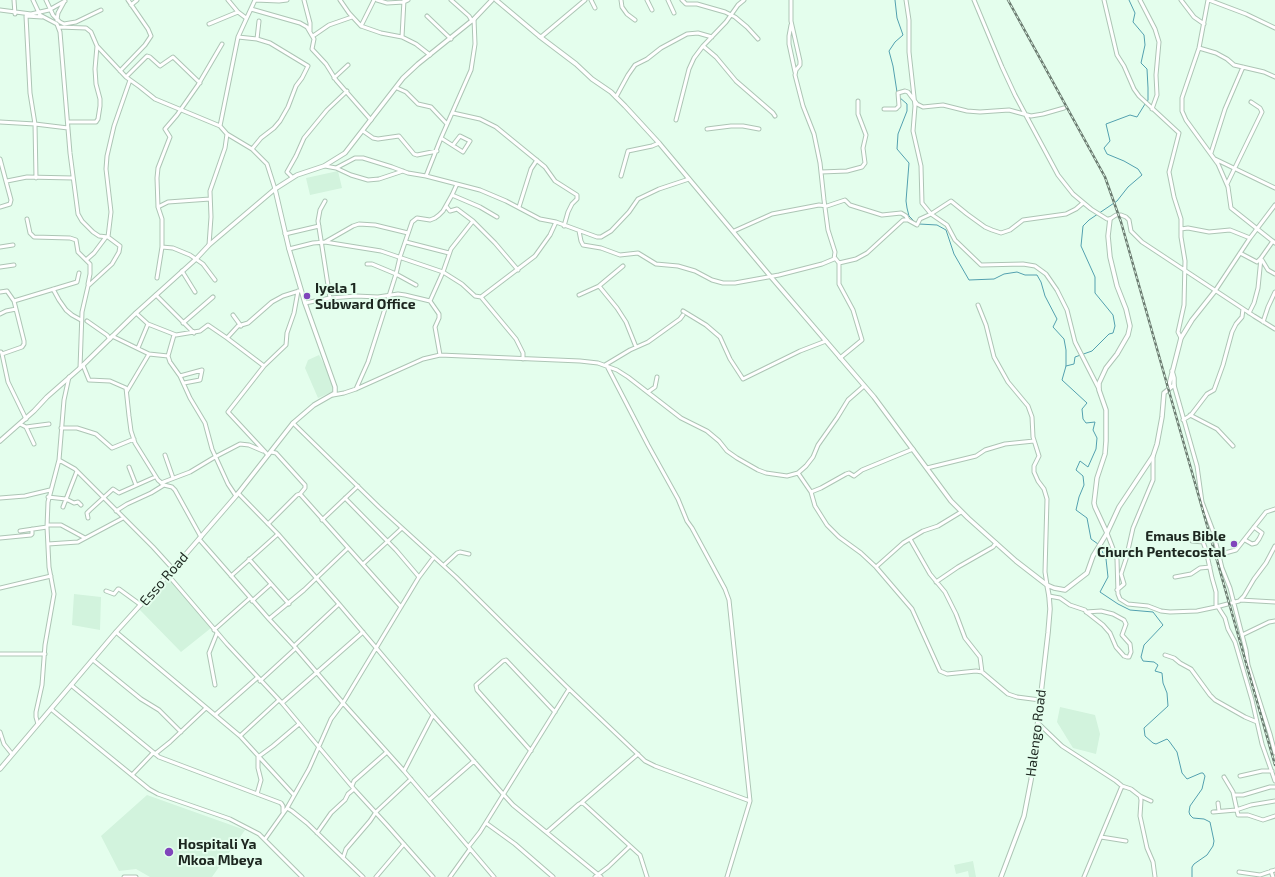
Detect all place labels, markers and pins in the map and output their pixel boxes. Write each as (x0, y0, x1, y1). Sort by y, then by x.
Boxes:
place label: Iyela 1 Subward Office (315, 280, 416, 312)
marker: Iyela 1 Subward Office (302, 291, 312, 301)
place label: Emaus Bible Church Pentecostal (1097, 528, 1226, 560)
marker: Emaus Bible Church Pentecostal (1229, 539, 1239, 549)
place label: Hospitali Ya Mkoa Mbeya (178, 836, 262, 868)
marker: Hospitali Ya Mkoa Mbeya (163, 846, 175, 858)

